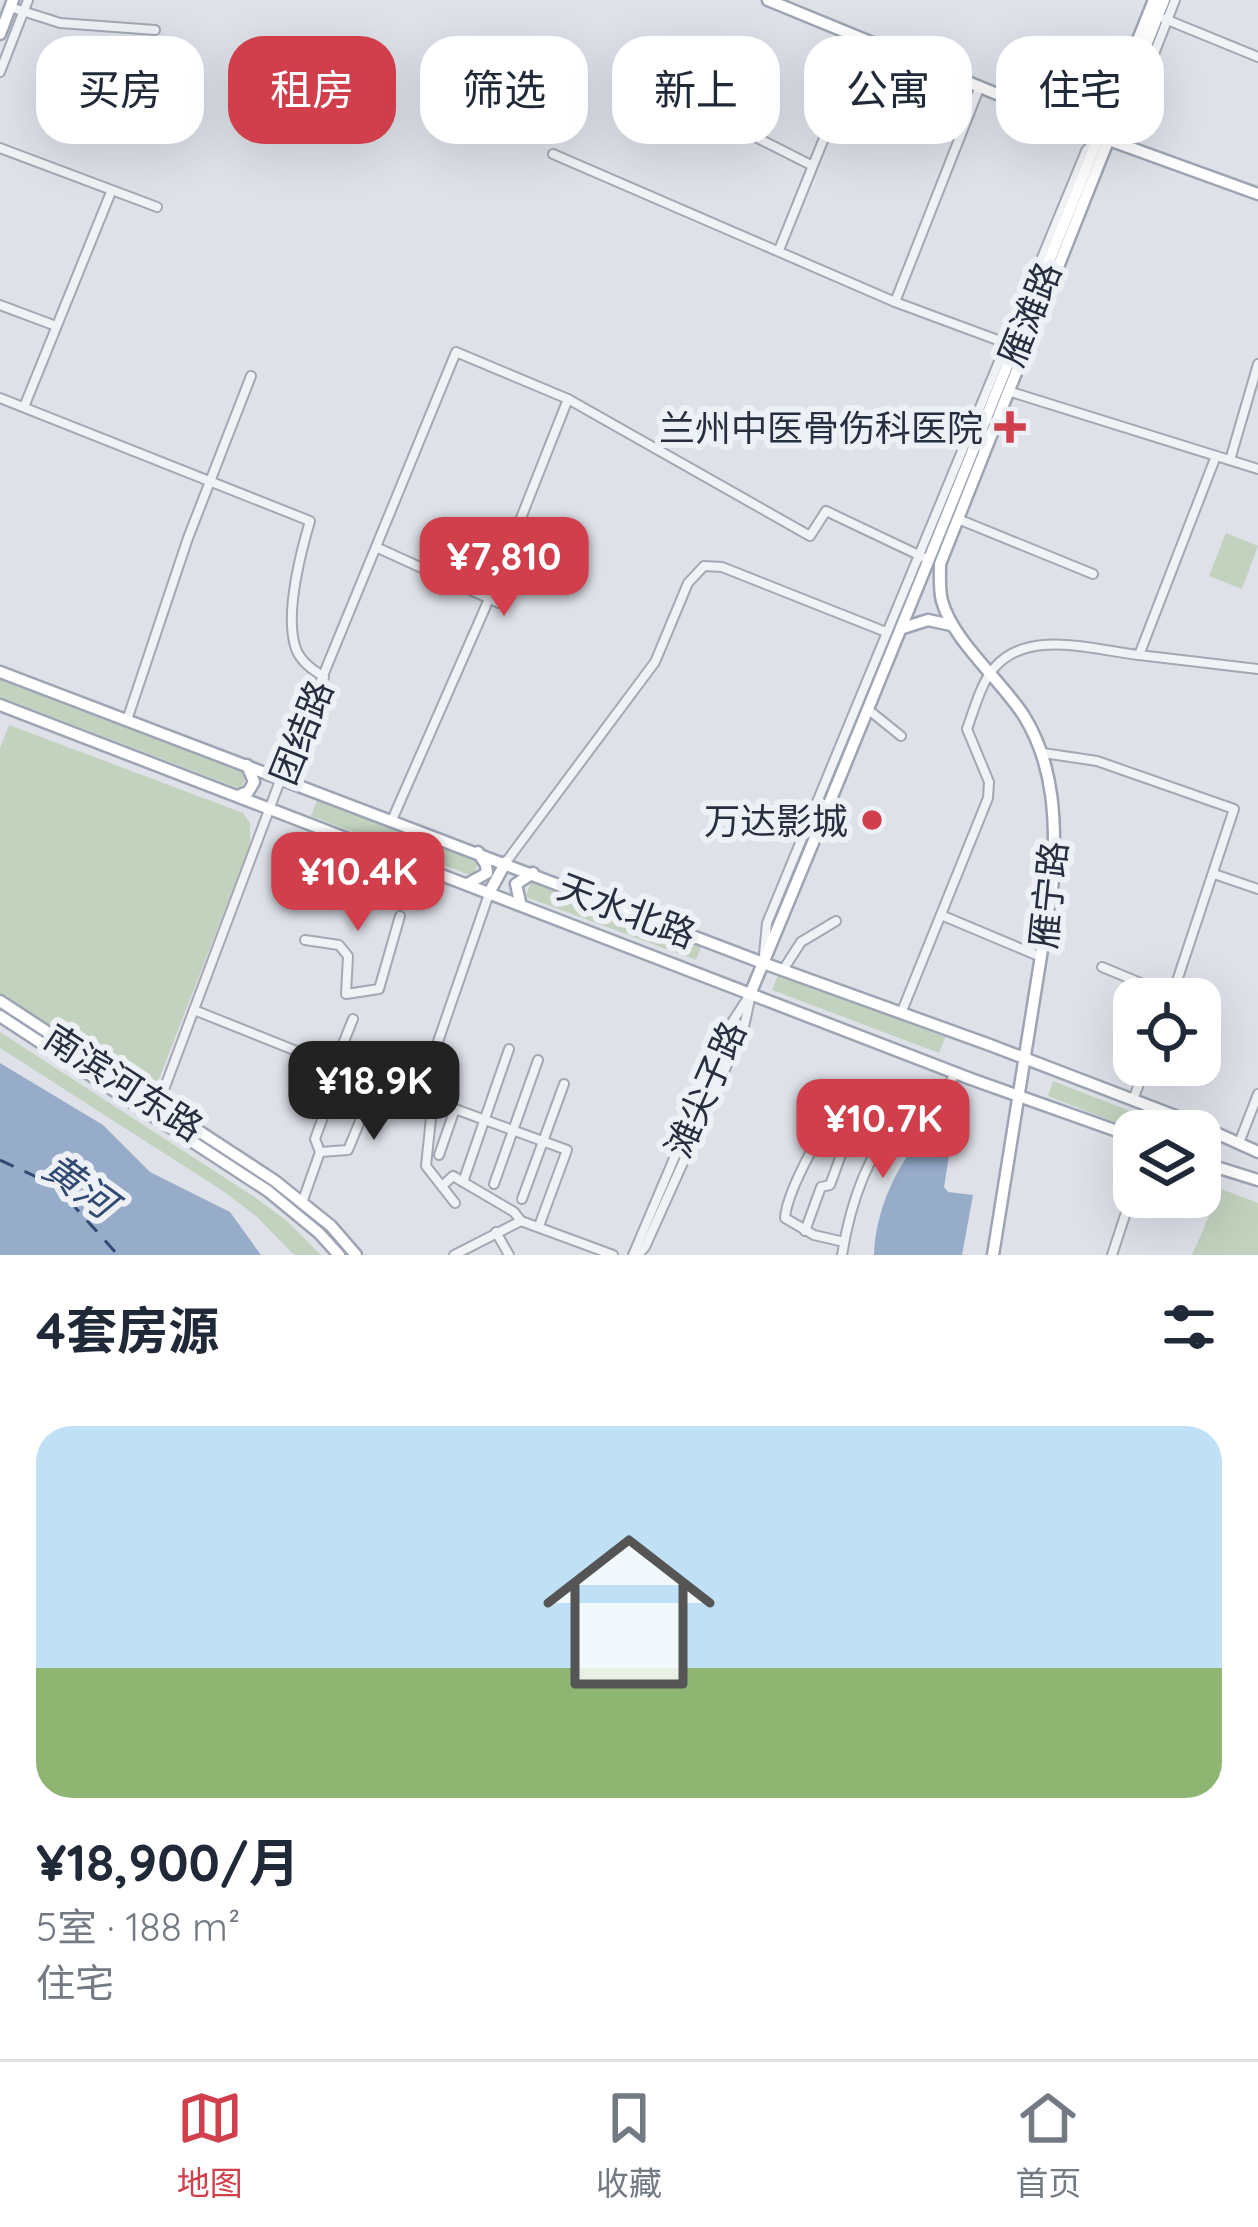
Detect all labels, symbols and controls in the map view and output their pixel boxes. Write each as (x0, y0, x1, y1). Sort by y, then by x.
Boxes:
chip: 买房 (36, 36, 204, 144)
chip: 租房 (228, 36, 396, 144)
chip: 筛选 (420, 36, 588, 144)
chip: 新上 (612, 36, 780, 144)
chip: 公寓 (804, 36, 972, 144)
chip: 住宅 (996, 36, 1164, 144)
street label: 雁滩路 (988, 255, 1070, 373)
place label: 兰州中医骨伤科医院 (659, 405, 983, 450)
marker: 兰州中医骨伤科医院 (994, 411, 1026, 443)
pin: ¥7,810 (406, 517, 602, 619)
text: ¥7,810 (447, 531, 561, 580)
street label: 团结路 (260, 673, 342, 791)
place label: 万达影城 (704, 798, 848, 843)
marker: 万达影城 (859, 807, 885, 833)
pin: ¥10.4K (260, 832, 456, 934)
street label: 雁宁路 (1020, 839, 1076, 951)
text: ¥10.4K (298, 846, 418, 895)
street label: 天水北路 (552, 863, 702, 957)
map controls (1113, 978, 1221, 1218)
button: locate (1113, 978, 1221, 1086)
street label: 南滨河东路 (36, 1014, 212, 1150)
street label: 滩尖子路 (655, 1014, 755, 1164)
pin: ¥18.9K (276, 1041, 472, 1143)
text: ¥18.9K (315, 1055, 433, 1104)
pin: ¥10.7K (785, 1079, 981, 1181)
text: ¥10.7K (823, 1093, 943, 1142)
button: layers (1113, 1110, 1221, 1218)
water label: 黄河 (34, 1142, 132, 1232)
icon: filters (1156, 1294, 1222, 1360)
text: 4套房源 (36, 1298, 219, 1362)
icon: home (521, 1504, 737, 1720)
text: ¥18,900/月 (36, 1830, 300, 1894)
text: 5室 · 188 m² (36, 1902, 240, 1951)
text: 住宅 (36, 1958, 114, 2007)
tab: 地图 (177, 2085, 243, 2205)
tab: 收藏 (596, 2085, 662, 2205)
tab: 首页 (1015, 2085, 1081, 2205)

